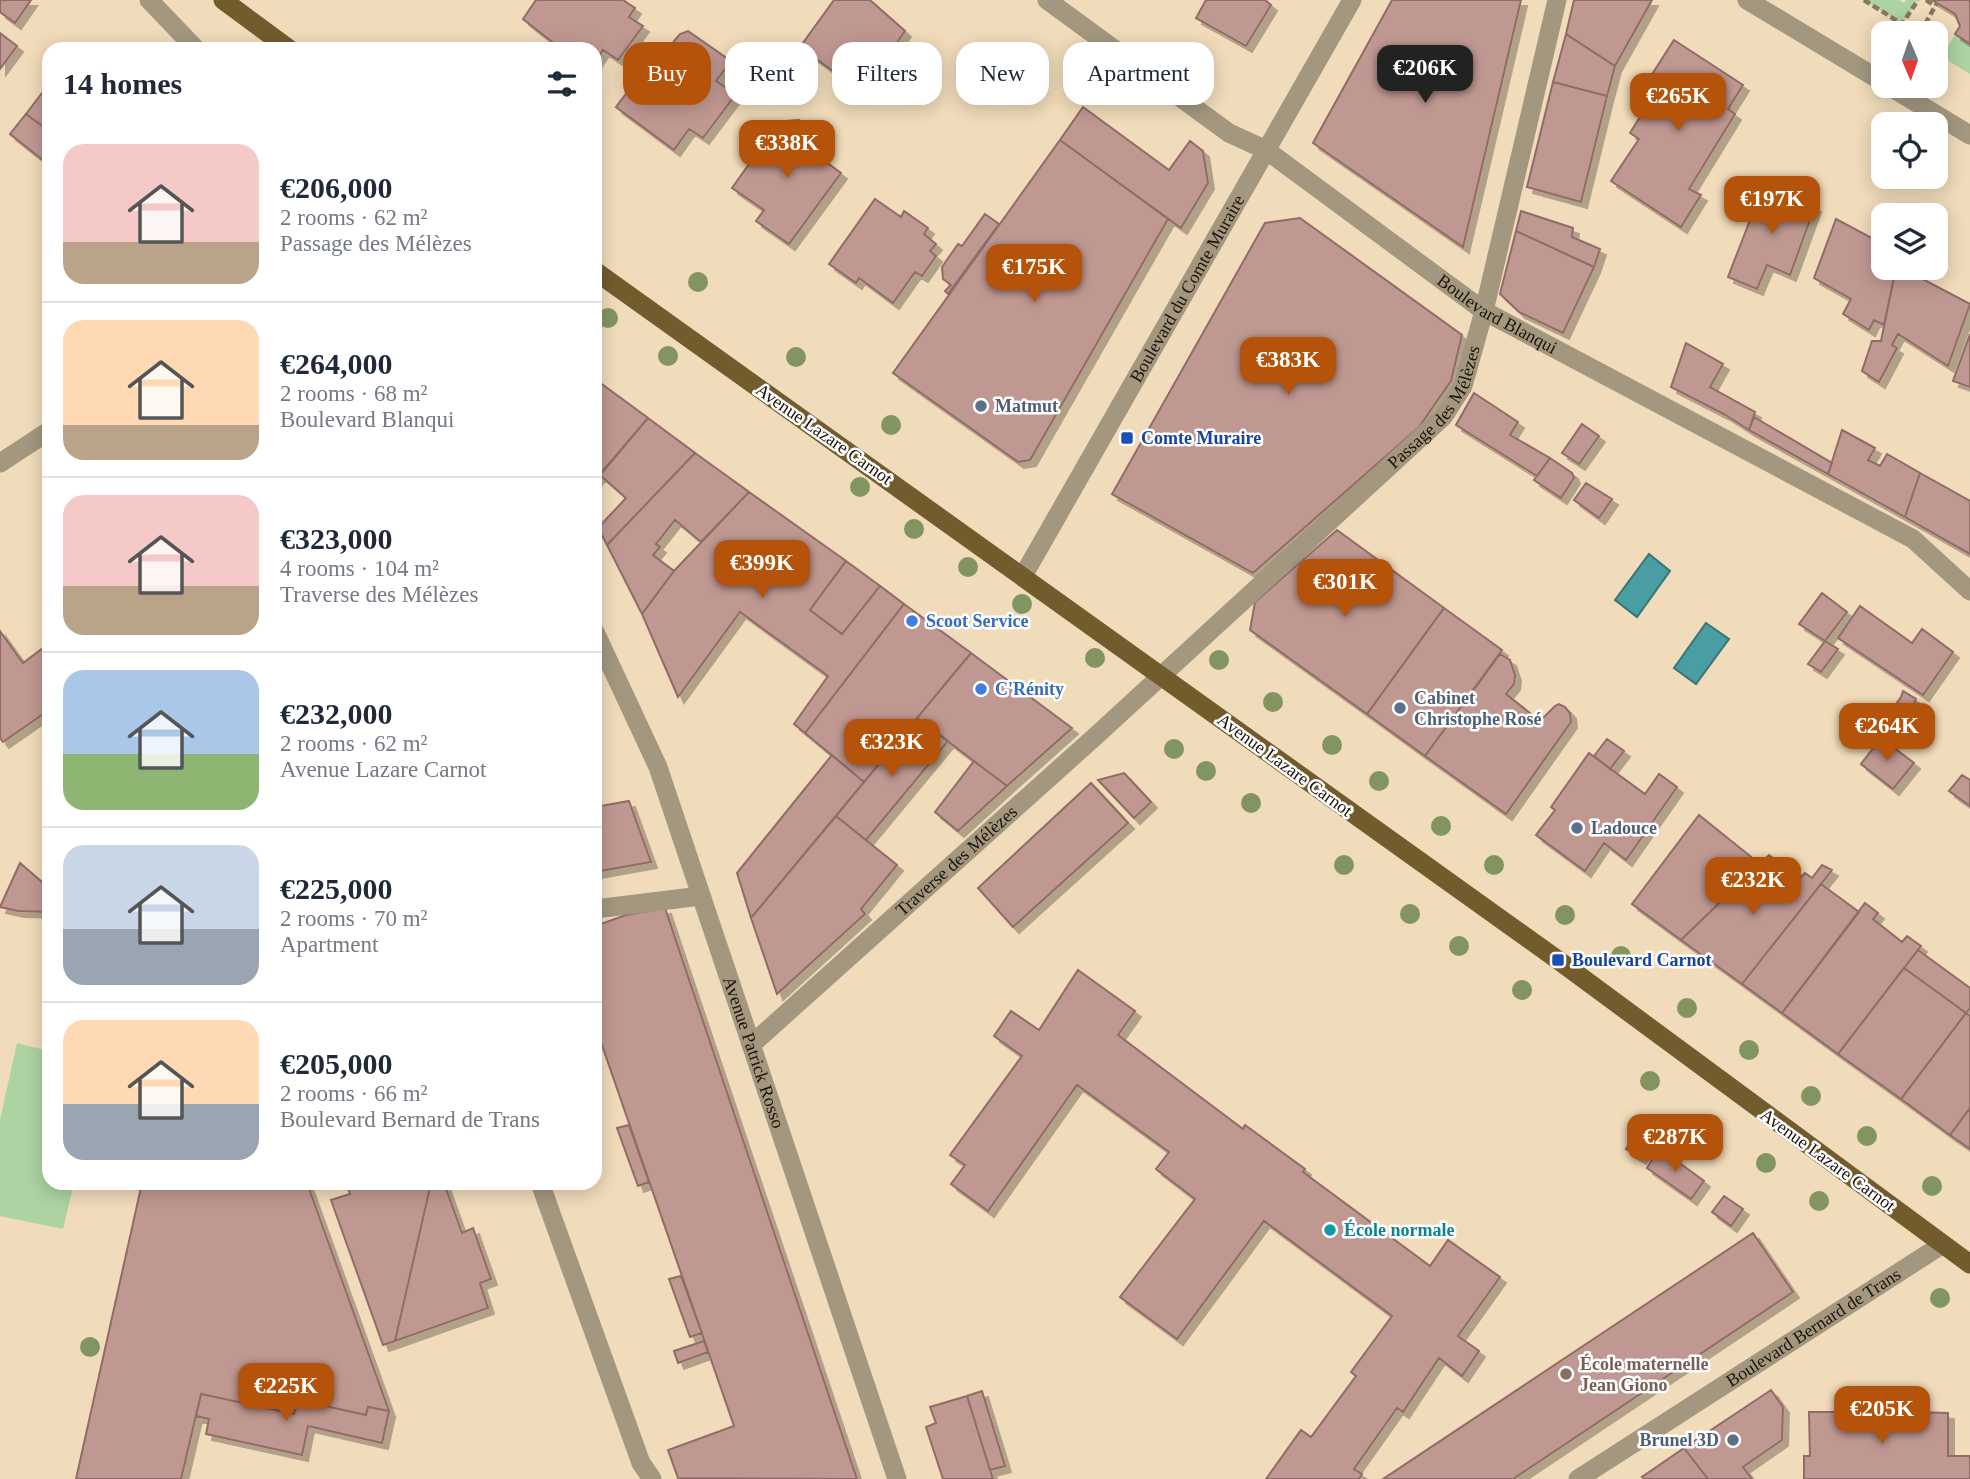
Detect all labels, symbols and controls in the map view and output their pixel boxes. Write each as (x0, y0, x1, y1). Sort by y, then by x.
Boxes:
north arrow (1871, 21, 1948, 98)
map controls (1871, 21, 1948, 280)
chip: Buy (623, 42, 711, 105)
chip: Rent (725, 42, 818, 105)
chip: Filters (832, 42, 942, 105)
chip: New (956, 42, 1049, 105)
chip: Apartment (1063, 42, 1214, 105)
pin: €206K (1376, 46, 1474, 105)
text: €206K (1393, 55, 1457, 80)
icon: filters (543, 65, 581, 103)
text: 14 homes (63, 67, 182, 100)
pin: €265K (1629, 74, 1727, 133)
text: €265K (1646, 83, 1710, 108)
button: locate (1871, 112, 1948, 189)
pin: €338K (738, 120, 836, 180)
text: €338K (755, 130, 819, 155)
text: €206,000 (280, 171, 393, 204)
icon: home (119, 172, 203, 256)
pin: €197K (1723, 176, 1821, 236)
text: €197K (1740, 186, 1804, 211)
street label: Boulevard du Comte Muraire (1126, 191, 1249, 386)
button: layers (1871, 203, 1948, 280)
text: 2 rooms · 62 m² (280, 205, 427, 230)
text: Passage des Mélèzes (280, 231, 472, 256)
pin: €175K (985, 244, 1083, 304)
text: €175K (1002, 254, 1066, 279)
street label: Boulevard Blanqui (1433, 270, 1560, 358)
pin: €383K (1239, 338, 1337, 397)
street label: Passage des Mélèzes (1384, 343, 1484, 473)
text: €264,000 (280, 347, 393, 380)
text: €383K (1256, 347, 1320, 372)
icon: home (119, 348, 203, 432)
street label: Avenue Lazare Carnot (752, 379, 896, 489)
text: 2 rooms · 68 m² (280, 381, 427, 406)
place label: Matmut (995, 396, 1058, 416)
marker: Matmut (973, 398, 989, 414)
text: Boulevard Blanqui (280, 407, 454, 432)
place label: Comte Muraire (1141, 428, 1261, 448)
marker: Comte Muraire (1119, 430, 1135, 446)
text: €323,000 (280, 522, 393, 555)
icon: home (119, 523, 203, 607)
pin: €399K (713, 540, 811, 600)
text: €399K (730, 550, 794, 575)
text: 4 rooms · 104 m² (280, 556, 439, 581)
pin: €301K (1296, 560, 1394, 619)
text: €301K (1313, 569, 1377, 594)
text: Traverse des Mélèzes (280, 582, 478, 607)
place label: Scoot Service (926, 611, 1028, 631)
marker: Scoot Service (904, 613, 920, 629)
place label: C'Rénity (995, 679, 1064, 699)
marker: C'Rénity (973, 681, 989, 697)
place label: Cabinet Christophe Rosé (1414, 688, 1542, 729)
text: €232,000 (280, 697, 393, 730)
icon: home (119, 698, 203, 782)
marker: Cabinet Christophe Rosé (1392, 700, 1408, 716)
pin: €264K (1838, 704, 1936, 763)
street label: Avenue Lazare Carnot (1214, 709, 1356, 821)
text: €264K (1855, 713, 1919, 738)
pin: €323K (843, 720, 941, 779)
text: €323K (860, 729, 924, 754)
text: 2 rooms · 62 m² (280, 731, 427, 756)
text: Avenue Lazare Carnot (280, 757, 486, 782)
street label: Traverse des Mélèzes (892, 801, 1021, 920)
place label: Ladouce (1591, 818, 1657, 838)
marker: Ladouce (1569, 820, 1585, 836)
pin: €232K (1704, 858, 1802, 917)
text: €232K (1721, 867, 1785, 892)
text: €225,000 (280, 872, 393, 905)
icon: home (119, 873, 203, 957)
text: 2 rooms · 70 m² (280, 906, 427, 931)
text: Apartment (280, 932, 378, 957)
place label: Boulevard Carnot (1572, 950, 1712, 970)
marker: Boulevard Carnot (1550, 952, 1566, 968)
street label: Avenue Patrick Rosso (719, 974, 789, 1131)
text: €205,000 (280, 1047, 393, 1080)
icon: home (119, 1048, 203, 1132)
text: 2 rooms · 66 m² (280, 1081, 427, 1106)
street label: Avenue Lazare Carnot (1757, 1104, 1899, 1216)
text: Boulevard Bernard de Trans (280, 1107, 540, 1132)
pin: €287K (1626, 1114, 1724, 1174)
text: €287K (1643, 1124, 1707, 1149)
place label: École normale (1344, 1219, 1454, 1240)
marker: École normale (1322, 1222, 1338, 1238)
street label: Boulevard Bernard de Trans (1722, 1264, 1904, 1391)
place label: École maternelle Jean Giono (1580, 1353, 1708, 1395)
pin: €225K (237, 1364, 335, 1423)
marker: École maternelle Jean Giono (1558, 1366, 1574, 1382)
text: €225K (254, 1373, 318, 1398)
pin: €205K (1833, 1386, 1931, 1446)
text: €205K (1850, 1396, 1914, 1421)
place label: Brunel 3D (1639, 1430, 1719, 1450)
marker: Brunel 3D (1725, 1432, 1741, 1448)

